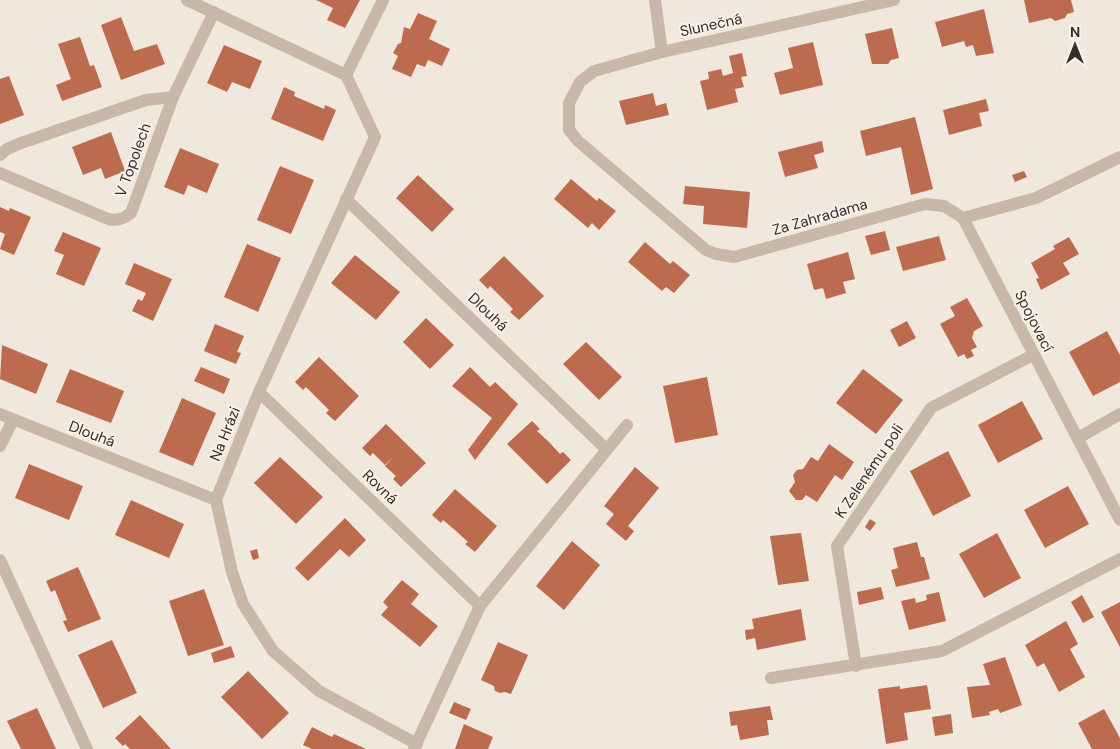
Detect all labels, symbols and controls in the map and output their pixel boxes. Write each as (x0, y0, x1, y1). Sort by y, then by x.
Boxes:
street label: Slunečná (678, 9, 744, 41)
north arrow (1050, 20, 1100, 70)
text: N (1070, 23, 1080, 41)
street label: V Topolech (110, 120, 156, 200)
street label: Za Zahradama (770, 194, 870, 240)
street label: Spojovací (1010, 287, 1058, 356)
street label: Dlouhá (464, 288, 512, 336)
street label: Na Hrázi (205, 404, 245, 464)
street label: Dlouhá (66, 416, 118, 452)
street label: K Zelenému poli (830, 420, 908, 522)
street label: Rovná (358, 465, 402, 509)

